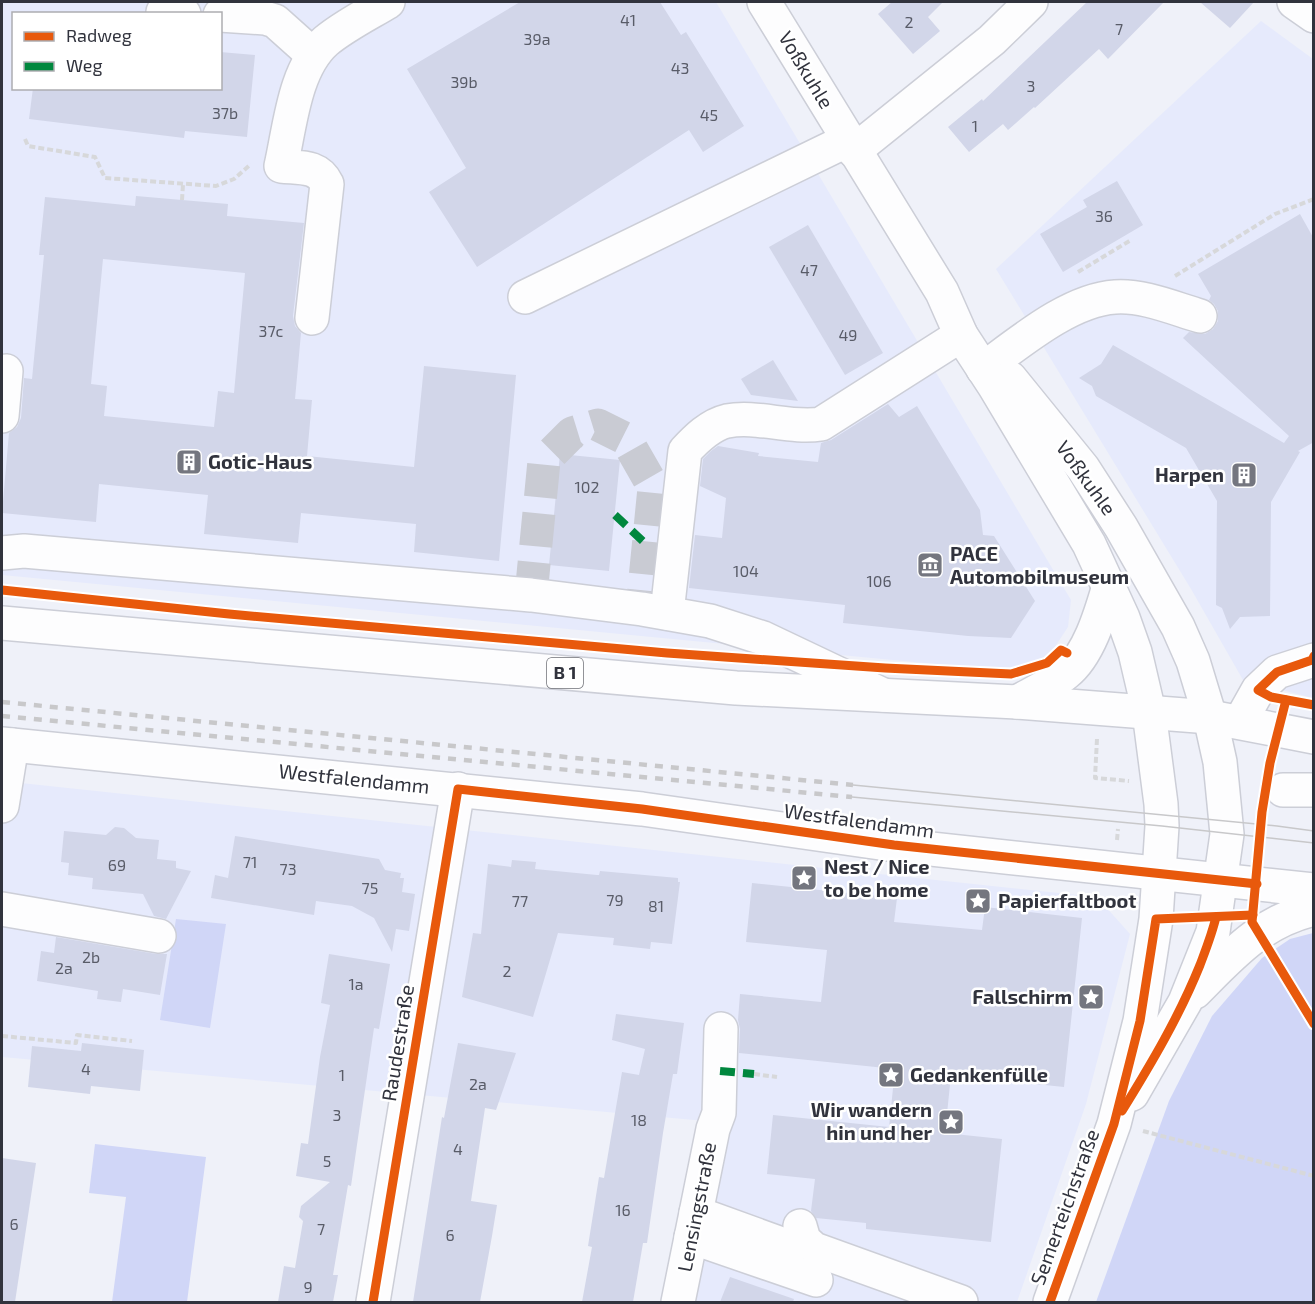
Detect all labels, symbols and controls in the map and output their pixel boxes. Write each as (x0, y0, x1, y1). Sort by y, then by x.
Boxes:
house number: 41 (620, 10, 636, 29)
legend (12, 12, 222, 90)
house number: 2 (905, 12, 914, 31)
house number: 7 (1115, 19, 1123, 38)
text: Radweg (66, 24, 132, 46)
street label: Voßkuhle (774, 26, 839, 113)
house number: 39a (524, 29, 550, 48)
text: Weg (66, 54, 102, 76)
house number: 43 (671, 58, 689, 77)
house number: 39b (450, 72, 478, 91)
house number: 3 (1027, 76, 1035, 95)
house number: 37b (212, 103, 238, 122)
house number: 45 (700, 105, 718, 124)
house number: 1 (972, 116, 978, 135)
house number: 36 (1095, 206, 1113, 225)
house number: 47 (800, 260, 818, 279)
house number: 37c (259, 321, 284, 340)
house number: 49 (839, 325, 858, 344)
street label: Voßkuhle (1052, 436, 1122, 519)
building icon: Gotic-Haus (174, 447, 204, 477)
place label: Gotic-Haus (208, 449, 312, 473)
building icon: Harpen (1229, 460, 1259, 490)
place label: Harpen (1155, 462, 1224, 486)
house number: 102 (574, 477, 600, 496)
place label: PACE Automobilmuseum (950, 541, 1129, 588)
museum icon: PACE Automobilmuseum (915, 550, 945, 580)
house number: 104 (733, 561, 759, 580)
house number: 106 (866, 571, 892, 590)
road number: B 1 (547, 658, 583, 688)
street label: Westfalendamm (278, 758, 431, 798)
street label: Westfalendamm (782, 798, 936, 842)
house number: 71 (243, 852, 257, 871)
place label: Nest / Nice to be home (824, 854, 930, 901)
house number: 69 (108, 855, 126, 874)
house number: 73 (279, 859, 297, 878)
place icon: Nest / Nice to be home (789, 863, 819, 893)
house number: 75 (362, 878, 378, 897)
place icon: Papierfaltboot (963, 886, 993, 916)
place label: Papierfaltboot (998, 888, 1137, 912)
house number: 79 (606, 890, 624, 909)
house number: 77 (512, 891, 528, 910)
house number: 81 (648, 896, 664, 915)
house number: 2b (82, 947, 100, 966)
house number: 2a (55, 958, 73, 977)
house number: 2 (503, 961, 512, 980)
house number: 1a (348, 974, 364, 993)
place icon: Fallschirm (1076, 982, 1106, 1012)
street label: Raudestraße (376, 983, 418, 1103)
place label: Fallschirm (972, 984, 1072, 1008)
house number: 4 (81, 1059, 91, 1078)
place icon: Gedankenfülle (876, 1060, 906, 1090)
place label: Gedankenfülle (910, 1062, 1048, 1086)
house number: 1 (339, 1065, 345, 1084)
house number: 2a (469, 1074, 487, 1093)
place label: Wir wandern hin und her (811, 1097, 932, 1144)
house number: 3 (333, 1105, 341, 1124)
place icon: Wir wandern hin und her (936, 1107, 966, 1137)
house number: 18 (631, 1110, 647, 1129)
street label: Semerteichstraße (1025, 1126, 1103, 1288)
house number: 4 (453, 1139, 463, 1158)
street label: Lensingstraße (672, 1140, 720, 1274)
house number: 5 (323, 1151, 331, 1170)
house number: 16 (615, 1200, 631, 1219)
house number: 6 (9, 1214, 19, 1233)
house number: 7 (317, 1219, 325, 1238)
house number: 6 (445, 1225, 455, 1244)
house number: 9 (303, 1277, 313, 1296)

